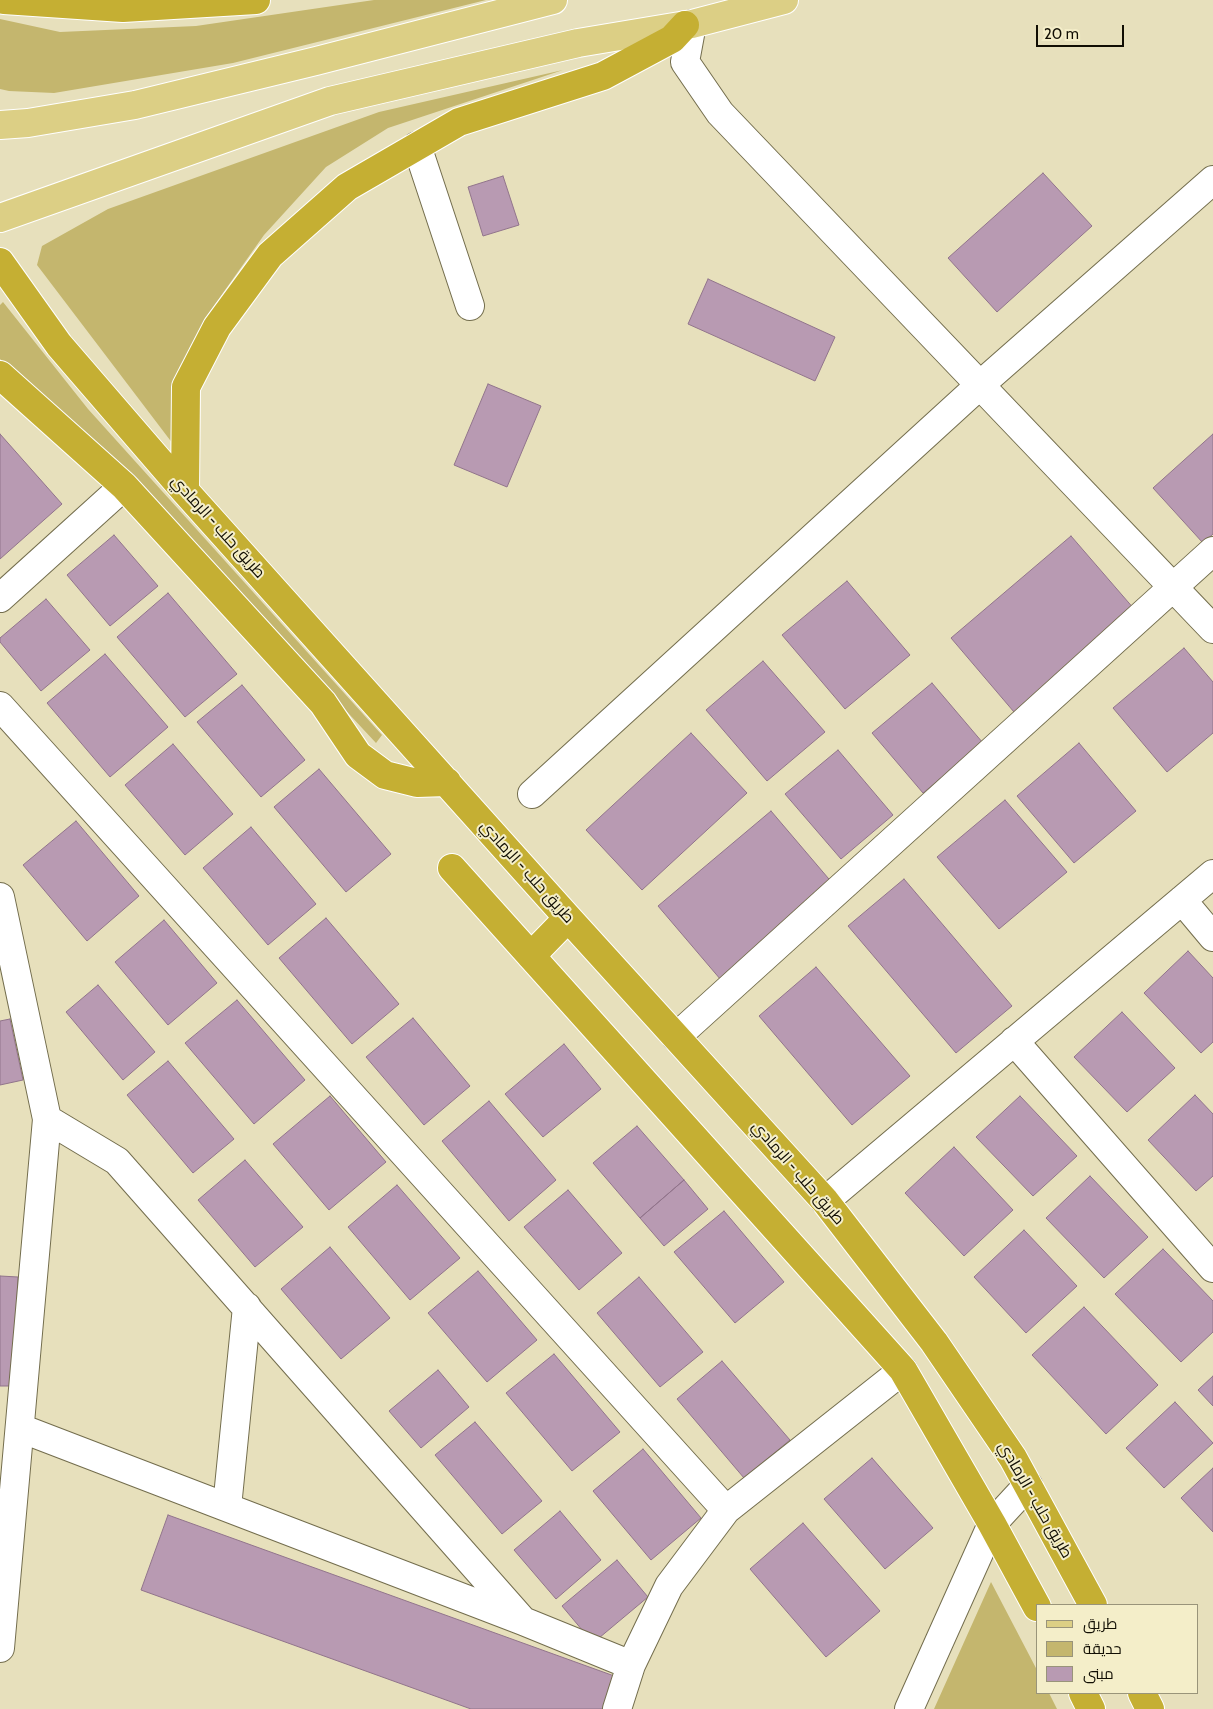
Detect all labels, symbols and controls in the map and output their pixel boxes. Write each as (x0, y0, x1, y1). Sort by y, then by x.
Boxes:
scale bar (1038, 15, 1126, 47)
text: 20 m (1044, 25, 1079, 43)
street label: طريق حلب - الرمادي (167, 472, 269, 582)
street label: طريق حلب - الرمادي (476, 817, 578, 927)
street label: طريق حلب - الرمادي (748, 1117, 848, 1229)
street label: طريق حلب - الرمادي (994, 1438, 1076, 1562)
legend (1036, 1604, 1198, 1694)
text: طريق (1083, 1615, 1117, 1633)
text: حديقة (1083, 1640, 1122, 1658)
text: مبنى (1083, 1665, 1114, 1683)

